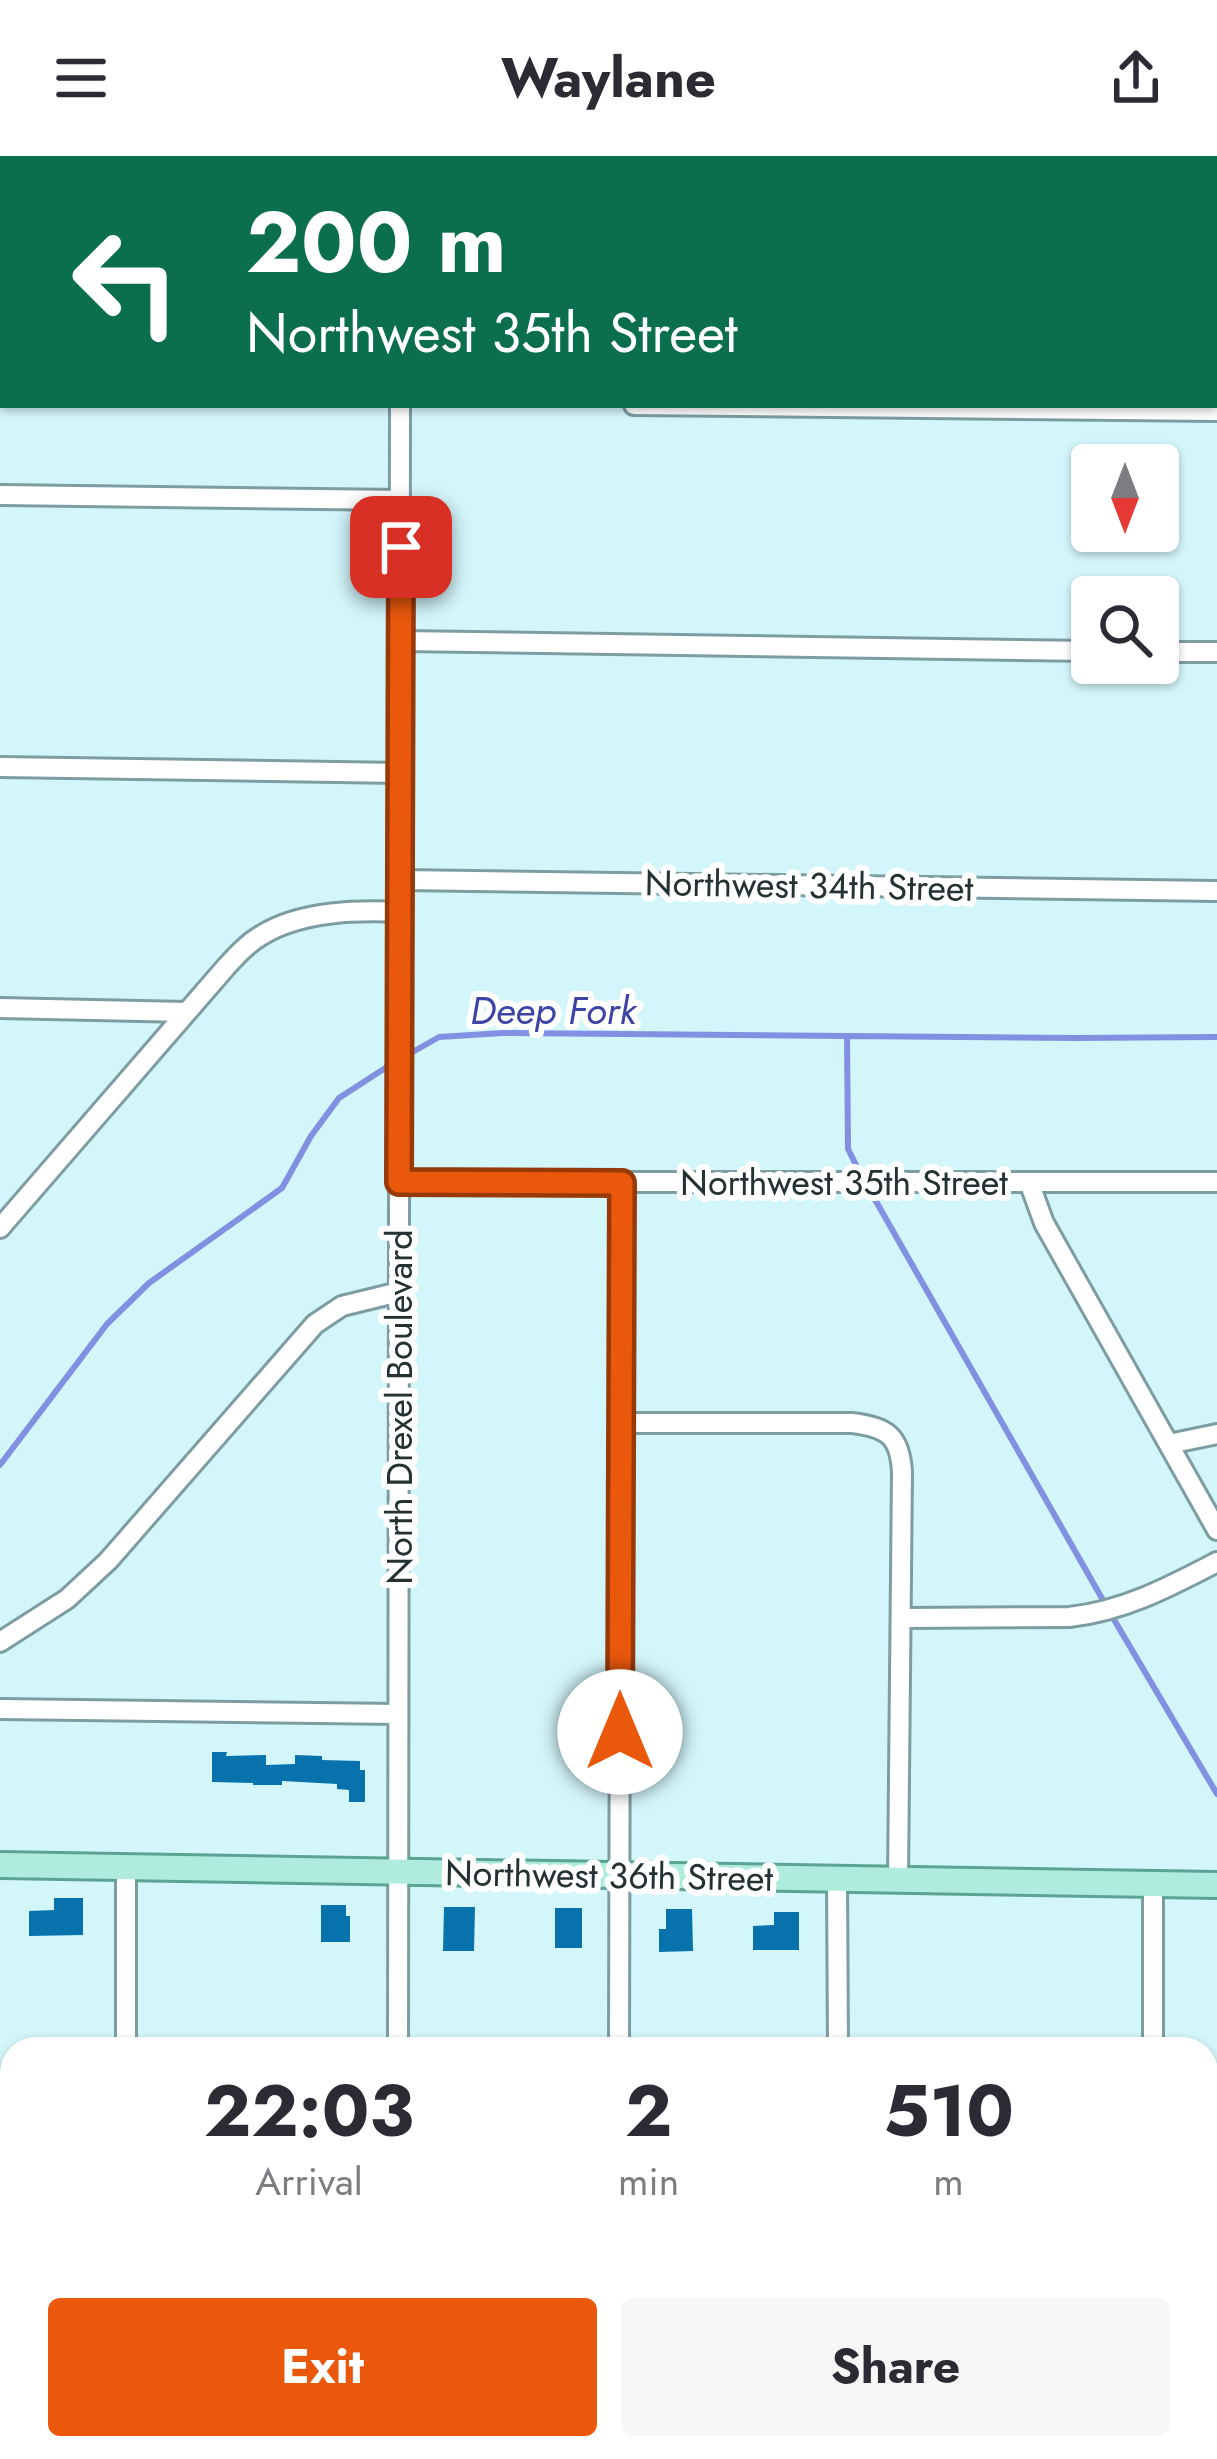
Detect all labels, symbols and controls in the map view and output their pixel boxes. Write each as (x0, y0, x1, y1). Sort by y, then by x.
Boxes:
text: Waylane (501, 39, 716, 117)
icon: menu (48, 45, 114, 111)
icon: share (1103, 45, 1169, 111)
text: 200 m (246, 182, 506, 304)
icon: left (48, 204, 204, 360)
text: Northwest 35th Street (246, 294, 738, 372)
north arrow (1071, 444, 1179, 552)
map controls (1071, 444, 1179, 684)
pin (350, 496, 452, 598)
icon: arrive (368, 514, 434, 580)
button: search (1071, 576, 1179, 684)
street label: Northwest 34th Street (644, 856, 974, 914)
water label: Deep Fork (470, 982, 638, 1039)
street label: Northwest 35th Street (680, 1156, 1008, 1208)
street label: North Drexel Boulevard (373, 1229, 425, 1585)
position arrow (557, 1669, 683, 1795)
street label: Northwest 36th Street (444, 1846, 774, 1904)
text: 22:03 (204, 2059, 414, 2163)
text: 2 (625, 2059, 672, 2163)
text: 510 (883, 2059, 1014, 2163)
text: Arrival (255, 2153, 363, 2210)
text: min (618, 2153, 679, 2210)
text: m (933, 2153, 964, 2210)
button: Exit (48, 2298, 597, 2436)
button: Share (621, 2298, 1170, 2436)

